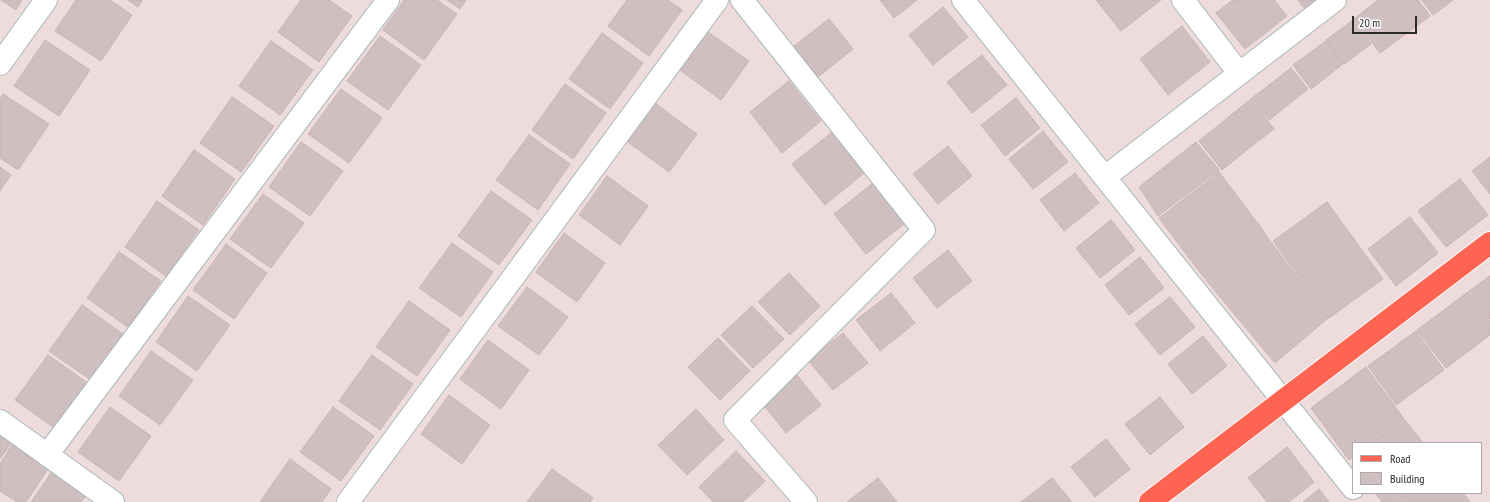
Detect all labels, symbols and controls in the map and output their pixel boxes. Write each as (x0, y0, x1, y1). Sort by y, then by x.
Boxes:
scale bar (1354, 8, 1419, 34)
text: 20 m (1359, 15, 1380, 30)
legend (1352, 442, 1482, 494)
text: Road (1390, 451, 1410, 466)
text: Building (1390, 471, 1425, 486)

